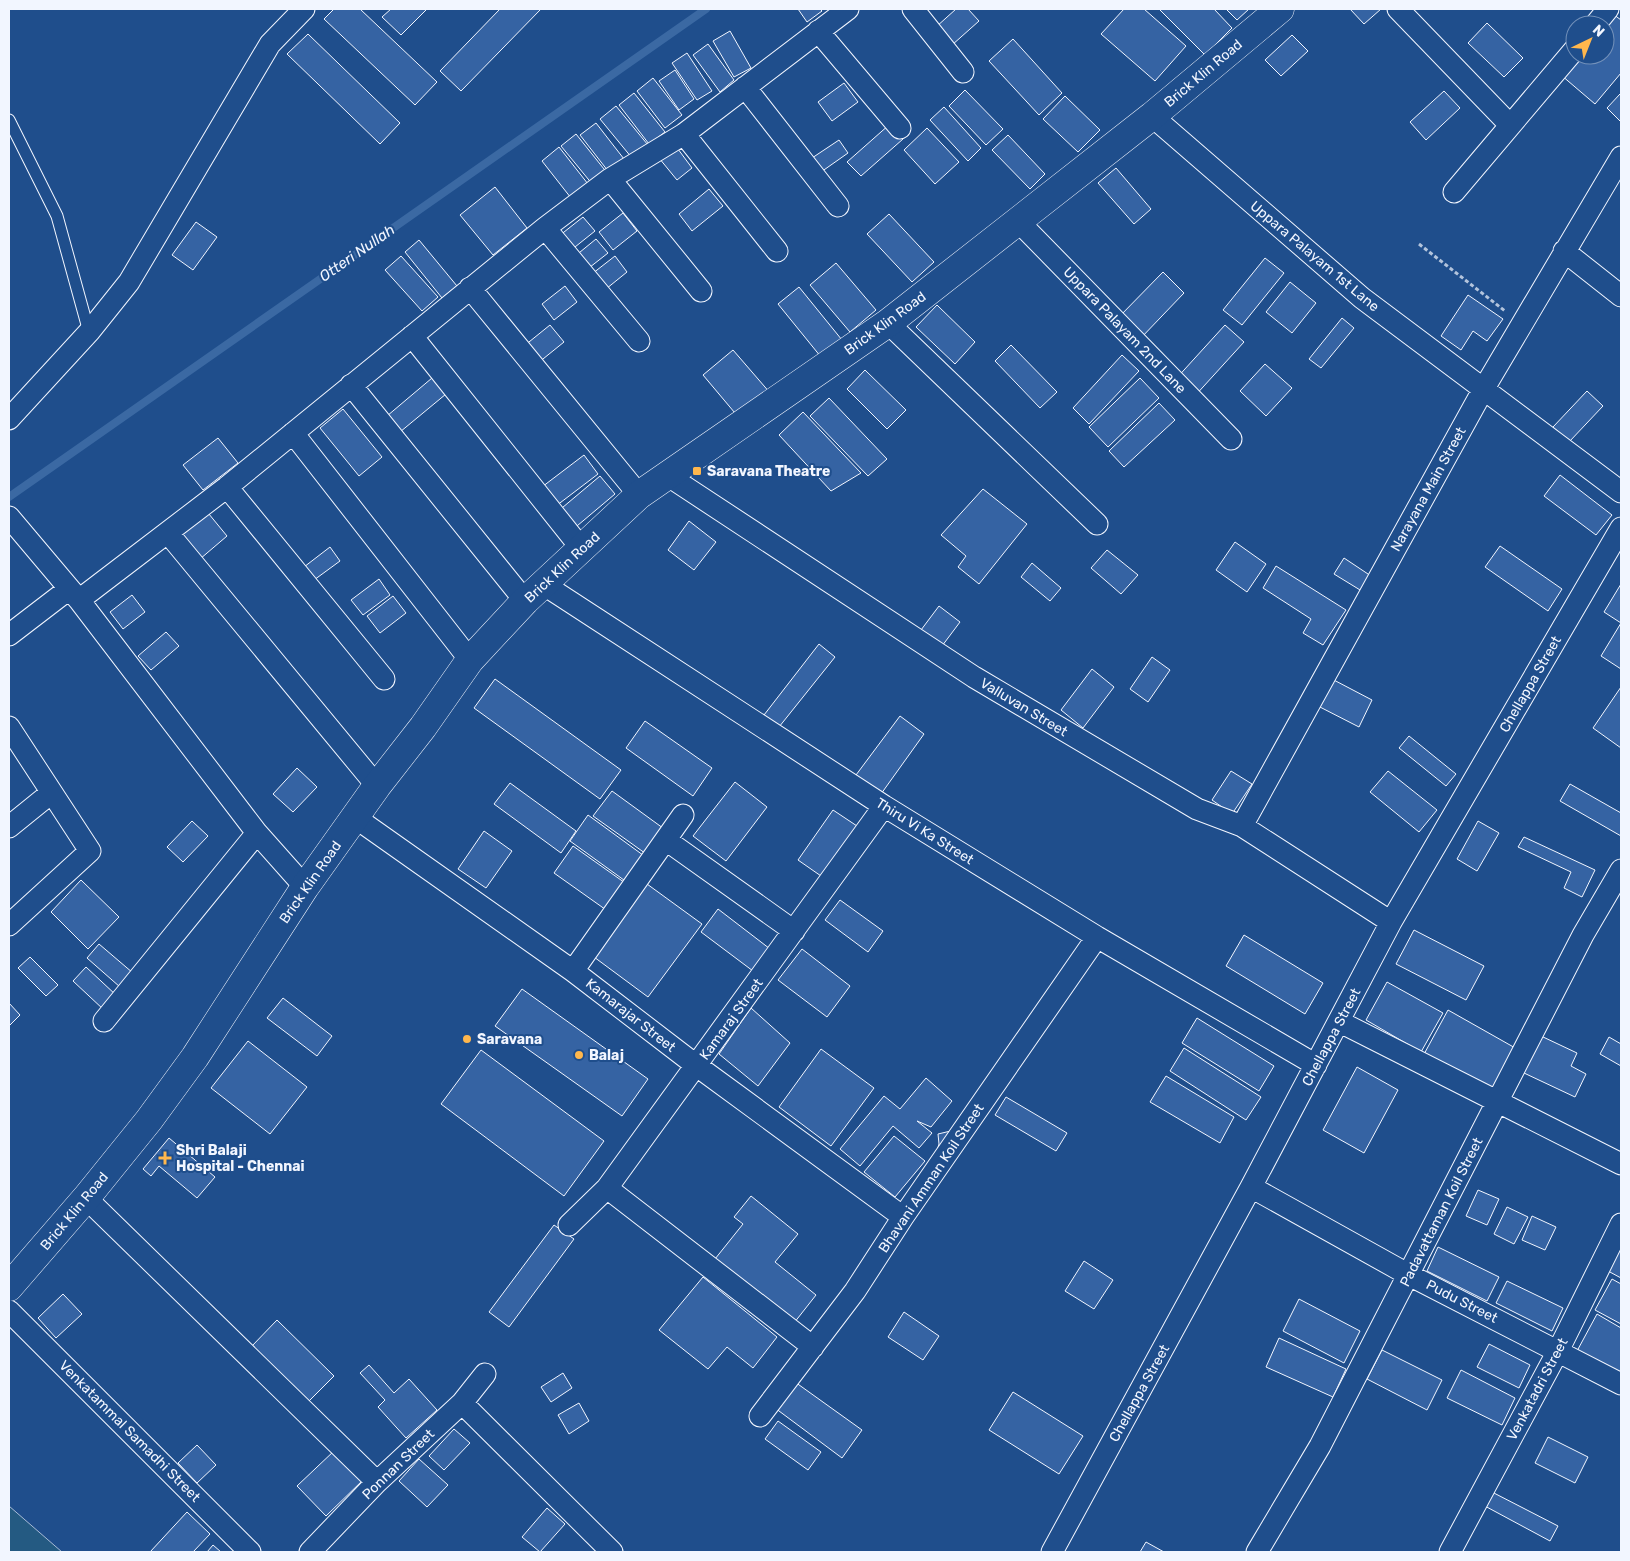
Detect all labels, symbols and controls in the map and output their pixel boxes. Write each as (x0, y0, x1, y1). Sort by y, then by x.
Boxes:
north arrow (1565, 15, 1615, 65)
text: N (1589, 21, 1608, 41)
street label: Brick Klin Road (1161, 36, 1246, 111)
street label: Uppara Palayam 1st Lane (1247, 197, 1383, 315)
water label: Otteri Nullah (316, 220, 398, 286)
street label: Uppara Palayam 2nd Lane (1060, 263, 1190, 397)
street label: Brick Klin Road (841, 288, 929, 359)
street label: Narayana Main Street (1387, 424, 1470, 554)
place label: Saravana Theatre (707, 463, 830, 480)
marker: Saravana Theatre (691, 465, 703, 477)
street label: Brick Klin Road (521, 528, 603, 607)
street label: Chellappa Street (1496, 633, 1565, 736)
street label: Valluvan Street (977, 675, 1071, 740)
street label: Thiru Vi Ka Street (873, 794, 977, 869)
street label: Brick Klin Road (276, 838, 345, 927)
street label: Kamarajar Street (582, 975, 679, 1056)
street label: Kamaraj Street (696, 975, 767, 1063)
street label: Chellappa Street (1298, 985, 1365, 1089)
place label: Saravana (477, 1031, 542, 1048)
marker: Saravana (461, 1033, 473, 1045)
place label: Balaj (589, 1047, 624, 1064)
marker: Balaj (573, 1049, 585, 1061)
street label: Bhavani Amman Koil Street (875, 1100, 988, 1256)
street label: Padavattaman Koil Street (1396, 1134, 1487, 1290)
place label: Shri Balaji Hospital - Chennai (176, 1142, 305, 1175)
marker: Shri Balaji Hospital - Chennai (158, 1151, 172, 1165)
street label: Brick Klin Road (37, 1169, 112, 1254)
street label: Pudu Street (1423, 1276, 1501, 1327)
street label: Venkatadri Street (1503, 1335, 1572, 1443)
street label: Chellappa Street (1106, 1341, 1173, 1445)
street label: Venkatammal Samadhi Street (55, 1357, 204, 1506)
street label: Ponnan Street (359, 1425, 438, 1503)

